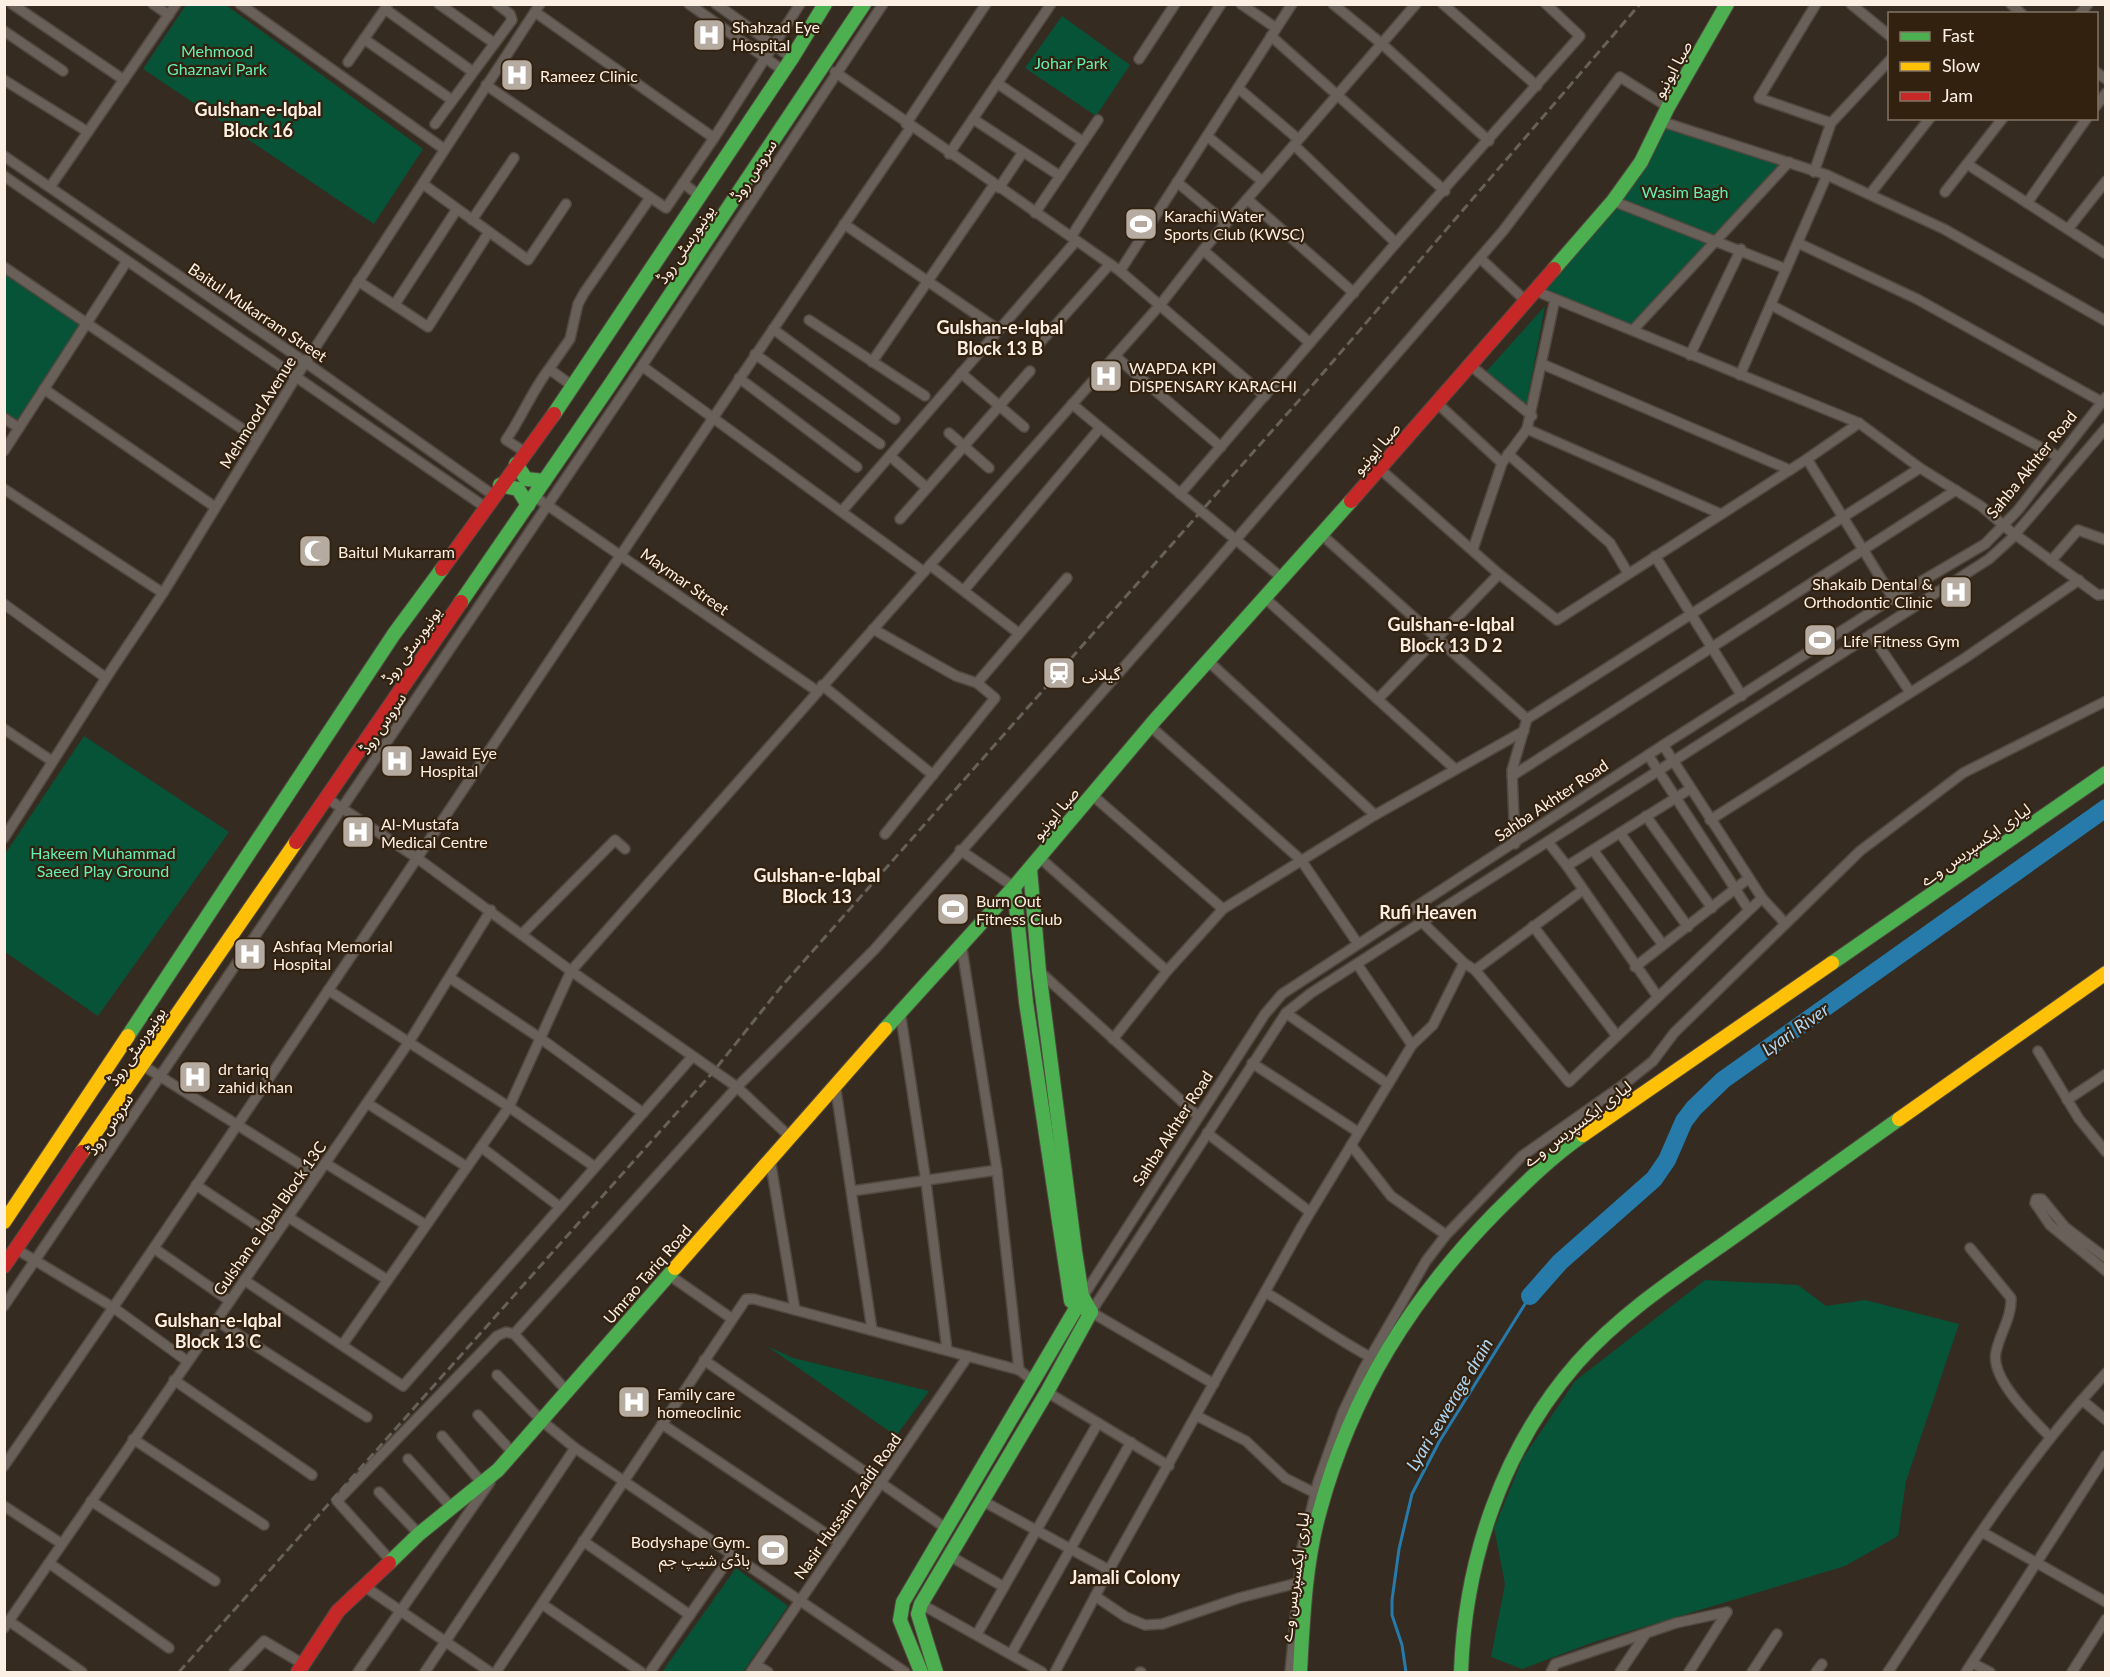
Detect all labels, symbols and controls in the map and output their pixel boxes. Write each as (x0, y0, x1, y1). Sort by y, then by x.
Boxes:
legend (1888, 12, 2098, 120)
hospital icon: Shahzad Eye Hospital (691, 17, 727, 53)
place label: Shahzad Eye Hospital (732, 17, 820, 54)
text: Fast (1942, 24, 1975, 46)
street label: صبا ایونیو (1649, 37, 1696, 101)
park label: Mehmood Ghaznavi Park (167, 41, 268, 78)
park label: Johar Park (1034, 53, 1109, 72)
text: Slow (1942, 54, 1980, 76)
hospital icon: Rameez Clinic (499, 57, 535, 93)
place label: Rameez Clinic (540, 66, 638, 85)
text: Jam (1942, 84, 1973, 106)
district label: Gulshan-e-Iqbal Block 16 (194, 98, 322, 141)
street label: سروس روڈ (726, 135, 781, 205)
park label: Wasim Bagh (1641, 182, 1729, 201)
street label: یونیورسٹی روڈ (652, 201, 719, 287)
sports icon: Karachi Water Sports Club (KWSC) (1123, 206, 1159, 242)
place label: Karachi Water Sports Club (KWSC) (1164, 206, 1305, 243)
street label: Baitul Mukarram Street (185, 259, 331, 366)
district label: Gulshan-e-Iqbal Block 13 B (936, 316, 1064, 359)
street label: Mehmood Avenue (215, 352, 299, 472)
hospital icon: WAPDA KPI DISPENSARY KARACHI (1088, 358, 1124, 394)
place label: WAPDA KPI DISPENSARY KARACHI (1129, 358, 1297, 395)
street label: Sahba Akhter Road (1982, 406, 2080, 522)
street label: صبا ایونیو (1348, 418, 1404, 479)
mosque icon: Baitul Mukarram (297, 533, 333, 569)
place label: Baitul Mukarram (338, 542, 455, 561)
street label: Maymar Street (637, 544, 733, 619)
place label: Shakaib Dental & Orthodontic Clinic (1804, 574, 1934, 611)
hospital icon: Shakaib Dental & Orthodontic Clinic (1938, 574, 1974, 610)
street label: یونیورسٹی روڈ (377, 602, 446, 688)
district label: Gulshan-e-Iqbal Block 13 D 2 (1387, 613, 1515, 656)
sports icon: Life Fitness Gym (1802, 622, 1838, 658)
place label: Life Fitness Gym (1843, 631, 1960, 650)
station icon: گیلانی (1041, 655, 1077, 691)
place label: گیلانی (1082, 664, 1121, 684)
street label: سروس روڈ (355, 689, 410, 758)
hospital icon: Jawaid Eye Hospital (379, 743, 415, 779)
place label: Jawaid Eye Hospital (420, 743, 497, 780)
street label: Sahba Akhter Road (1491, 755, 1611, 845)
street label: صبا ایونیو (1028, 783, 1083, 844)
street label: لیاری ایکسپریس وے (1916, 799, 2035, 891)
hospital icon: Al-Mustafa Medical Centre (340, 814, 376, 850)
place label: Al-Mustafa Medical Centre (381, 814, 488, 851)
park label: Hakeem Muhammad Saeed Play Ground (30, 843, 176, 880)
district label: Gulshan-e-Iqbal Block 13 (753, 864, 881, 907)
sports icon: Burn Out Fitness Club (935, 891, 971, 927)
place label: Burn Out Fitness Club (976, 891, 1062, 928)
district label: Rufi Heaven (1379, 901, 1477, 923)
hospital icon: Ashfaq Memorial Hospital (232, 936, 268, 972)
place label: Ashfaq Memorial Hospital (273, 936, 393, 973)
water label: Lyari River (1757, 998, 1833, 1060)
street label: یونیورسٹی روڈ (103, 1003, 170, 1089)
hospital icon: dr tariq zahid khan (177, 1059, 213, 1095)
place label: dr tariq zahid khan (218, 1059, 293, 1096)
street label: Sahba Akhter Road (1128, 1067, 1216, 1189)
street label: لیاری ایکسپریس وے (1519, 1076, 1636, 1172)
street label: سروس روڈ (82, 1090, 137, 1159)
street label: Gulshan e Iqbal Block 13C (209, 1137, 330, 1299)
street label: Umrao Tariq Road (599, 1221, 695, 1327)
district label: Gulshan-e-Iqbal Block 13 C (154, 1309, 282, 1352)
water label: Lyari sewerage drain (1401, 1334, 1497, 1474)
hospital icon: Family care homeoclinic (616, 1384, 652, 1420)
place label: Family care homeoclinic (657, 1384, 742, 1421)
street label: Nasir Hussain Zaidi Road (789, 1429, 905, 1583)
street label: لیاری ایکسپریس وے (1276, 1511, 1315, 1643)
place label: Bodyshape Gym۔ باڈی شیپ جم (631, 1532, 750, 1573)
sports icon: Bodyshape Gym۔ باڈی شیپ جم (755, 1532, 791, 1568)
district label: Jamali Colony (1070, 1566, 1181, 1588)

